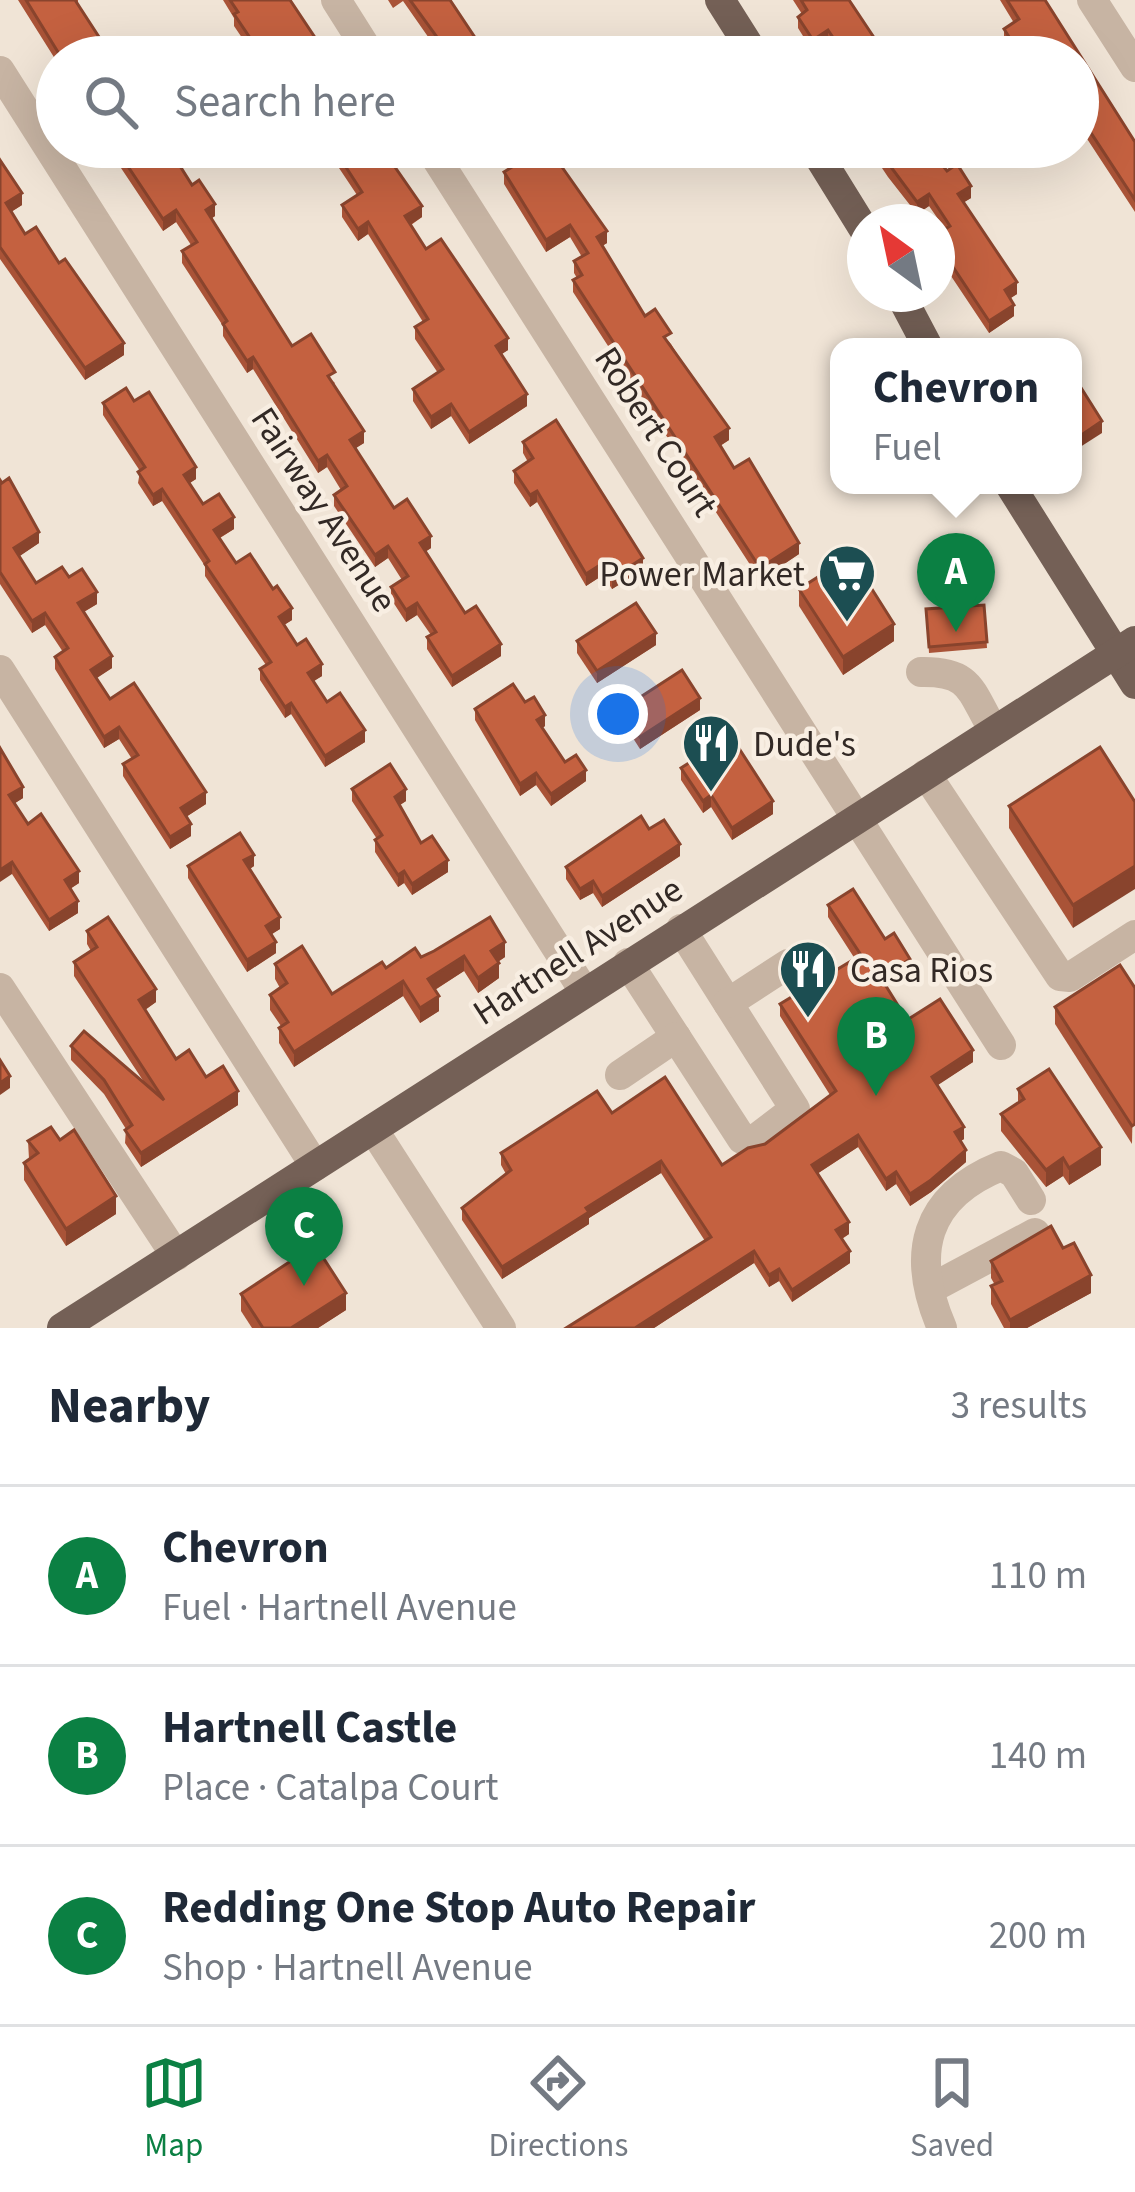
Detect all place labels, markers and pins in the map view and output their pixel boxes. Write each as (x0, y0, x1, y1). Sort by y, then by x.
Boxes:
pin: A (917, 533, 995, 632)
supermarket icon: Power Market (816, 542, 878, 624)
place label: Power Market (599, 549, 805, 600)
restaurant icon: Dude's (680, 712, 742, 794)
place label: Dude's (753, 719, 856, 770)
restaurant icon: Casa Rios (777, 938, 839, 1020)
place label: Casa Rios (850, 945, 993, 996)
pin: B (837, 997, 915, 1096)
pin: C (265, 1187, 343, 1286)

